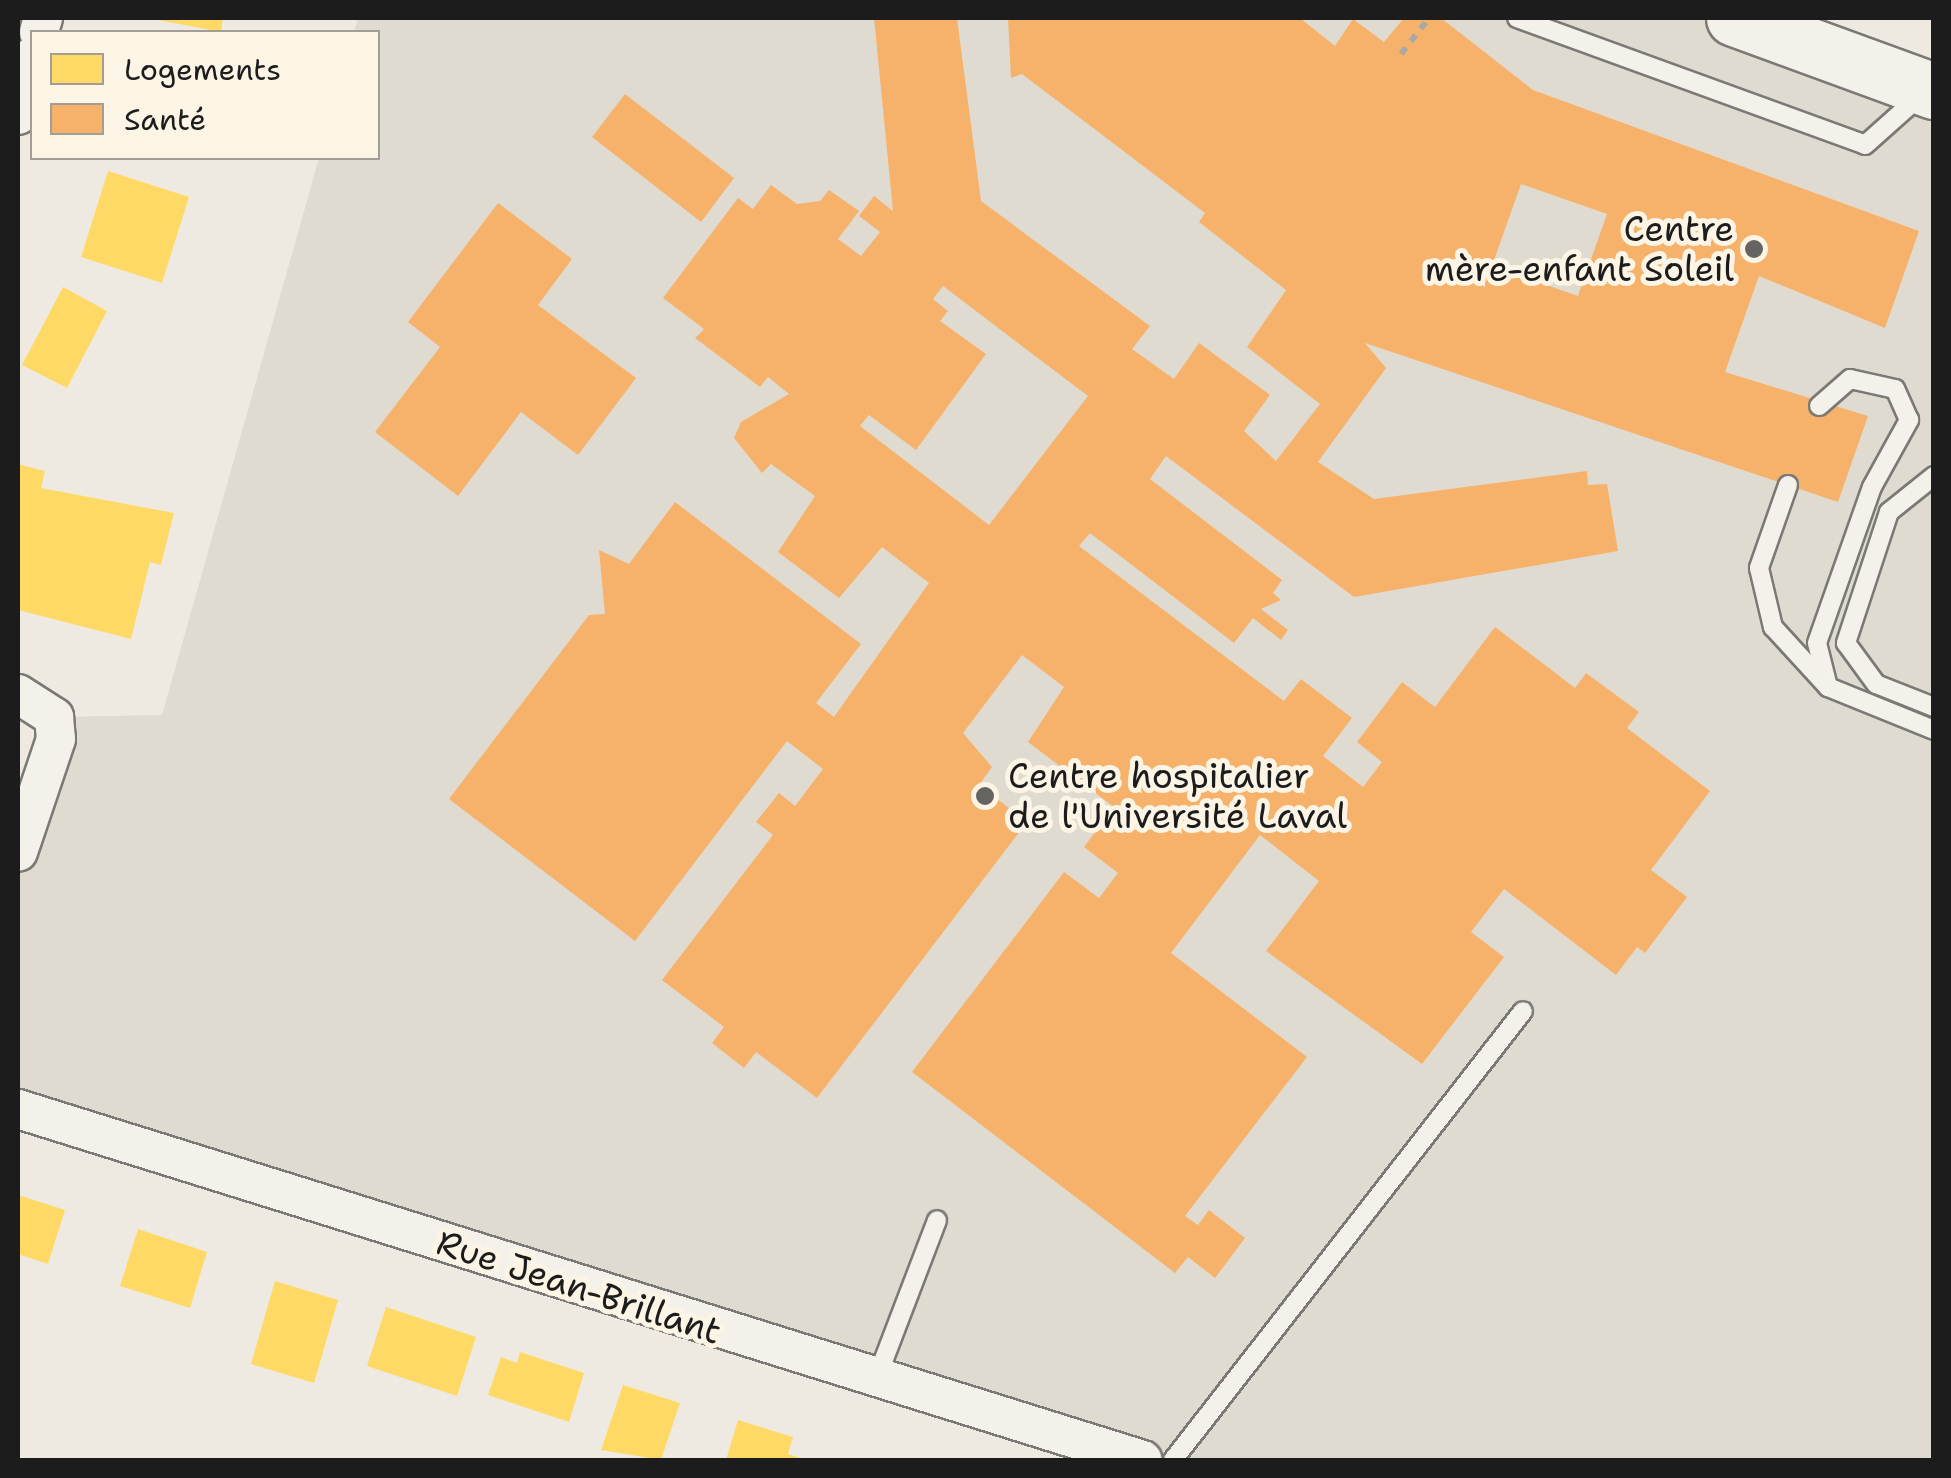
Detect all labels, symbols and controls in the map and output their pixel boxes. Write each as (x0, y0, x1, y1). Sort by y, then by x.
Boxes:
legend (30, 30, 380, 160)
text: Logements (124, 49, 281, 90)
text: Santé (124, 99, 206, 140)
place label: Centre mère-enfant Soleil (1425, 208, 1734, 290)
marker: Centre mère-enfant Soleil (1743, 238, 1765, 260)
place label: Centre hospitalier de l'Université Laval (1008, 755, 1347, 837)
marker: Centre hospitalier de l'Université Laval (972, 783, 998, 809)
street label: Rue Jean-Brillant (432, 1221, 726, 1353)

